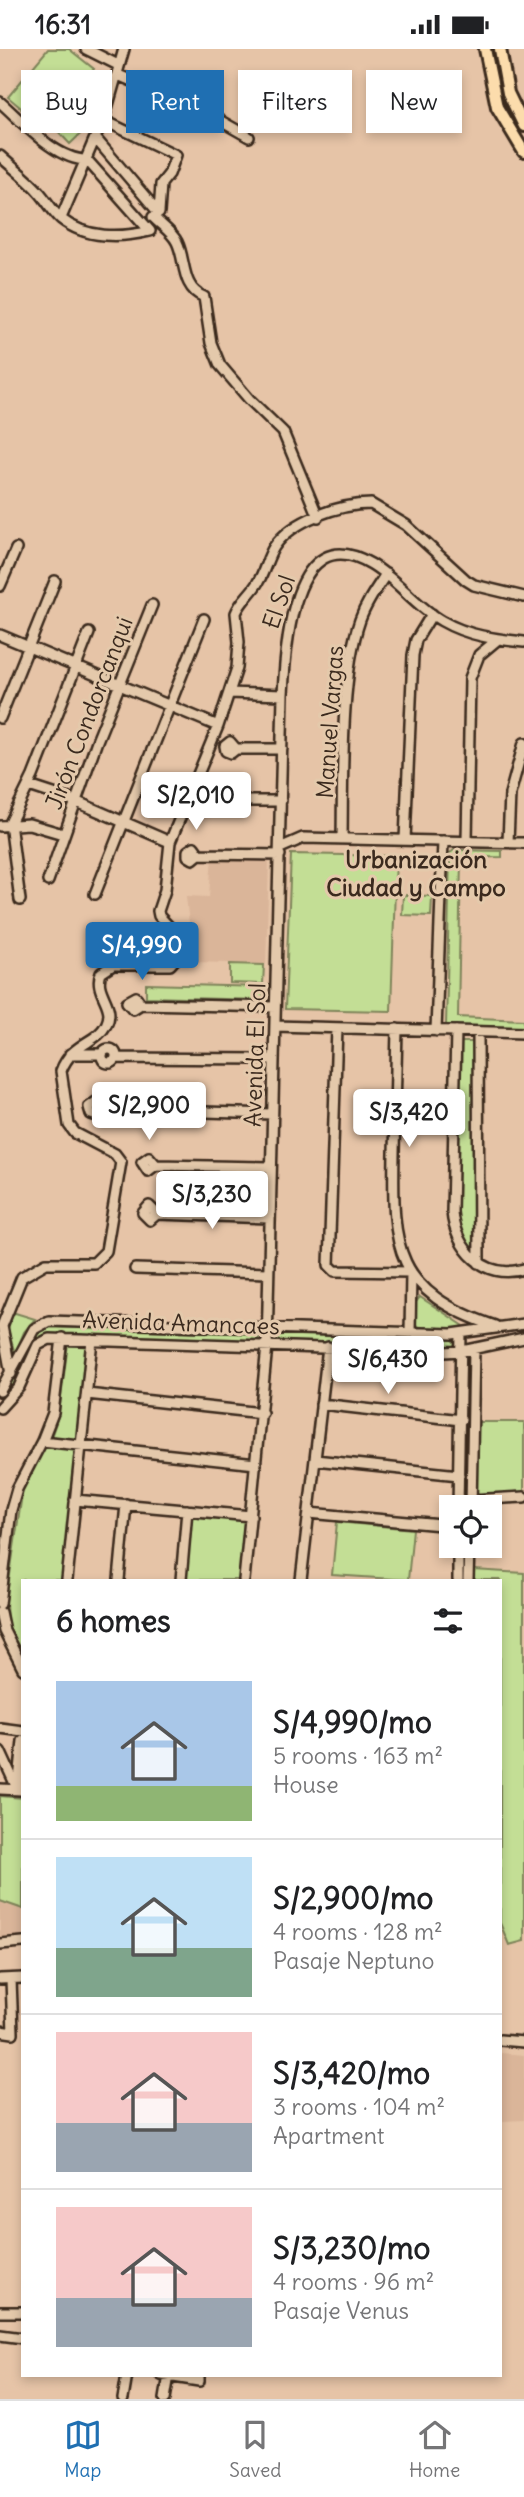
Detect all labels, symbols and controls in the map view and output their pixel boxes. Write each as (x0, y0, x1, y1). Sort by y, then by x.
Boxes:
text: 16:31 (35, 8, 91, 41)
chip: Buy (21, 70, 112, 133)
chip: Rent (126, 70, 224, 133)
chip: Filters (238, 70, 352, 133)
chip: New (366, 70, 462, 133)
street label: El Sol (256, 571, 301, 633)
street label: Jirón Condorcanqui (38, 612, 139, 813)
street label: Manuel Vargas (310, 644, 349, 799)
pin: S/2,010 (131, 773, 261, 832)
text: S/2,010 (157, 780, 235, 809)
district label: Urbanización Ciudad y Campo (326, 844, 506, 902)
pin: S/4,990 (77, 923, 207, 982)
text: S/4,990 (102, 930, 182, 959)
street label: Avenida El Sol (237, 983, 272, 1127)
pin: S/2,900 (84, 1083, 214, 1142)
pin: S/3,420 (344, 1089, 474, 1149)
text: S/2,900 (108, 1090, 190, 1119)
text: S/3,420 (369, 1097, 449, 1126)
pin: S/3,230 (147, 1171, 277, 1231)
text: S/3,230 (172, 1179, 252, 1208)
street label: Avenida Amancaes (82, 1305, 280, 1340)
pin: S/6,430 (323, 1337, 453, 1396)
text: S/6,430 (348, 1344, 428, 1373)
map controls (439, 1495, 502, 1558)
button: locate (439, 1495, 502, 1558)
text: 6 homes (56, 1602, 171, 1640)
icon: filters (429, 1602, 467, 1640)
text: S/4,990/mo (273, 1703, 432, 1741)
icon: home (112, 1709, 196, 1793)
text: 5 rooms · 163 m² (273, 1741, 443, 1770)
text: House (273, 1770, 339, 1799)
text: S/2,900/mo (273, 1879, 433, 1917)
icon: home (112, 1885, 196, 1969)
text: 4 rooms · 128 m² (273, 1917, 443, 1946)
text: Pasaje Neptuno (273, 1946, 434, 1975)
text: S/3,420/mo (273, 2054, 430, 2092)
icon: home (112, 2060, 196, 2144)
text: 3 rooms · 104 m² (273, 2092, 445, 2121)
text: Apartment (273, 2121, 385, 2150)
text: S/3,230/mo (273, 2229, 430, 2267)
icon: home (112, 2235, 196, 2319)
text: 4 rooms · 96 m² (273, 2267, 434, 2296)
text: Pasaje Venus (273, 2296, 409, 2325)
tab: Map (64, 2416, 102, 2482)
tab: Saved (229, 2416, 281, 2482)
tab: Home (409, 2416, 460, 2482)

